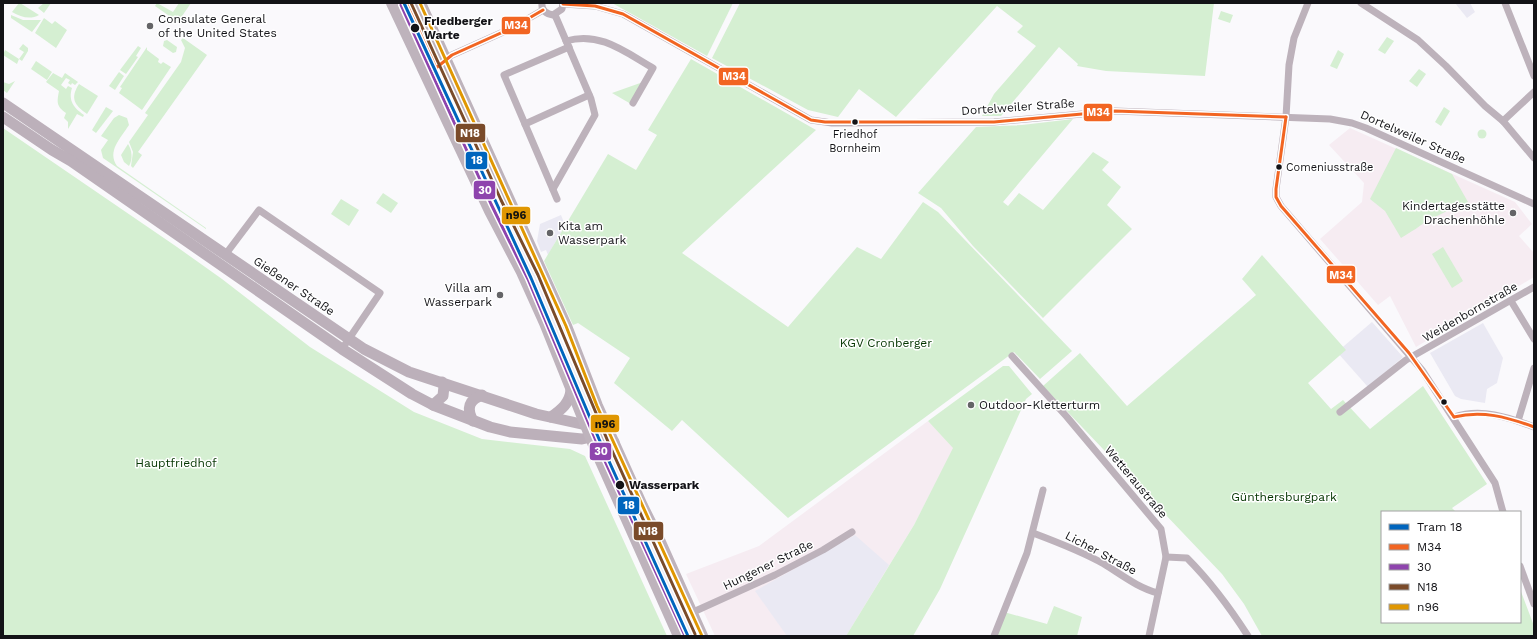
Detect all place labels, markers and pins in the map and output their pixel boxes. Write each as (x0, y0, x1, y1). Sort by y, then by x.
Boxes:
place label: Consulate General of the United States (158, 12, 277, 40)
place label: Friedberger Warte (424, 14, 493, 42)
marker: Consulate General of the United States (145, 21, 155, 31)
marker: Friedberger Warte (409, 22, 421, 34)
marker: Friedhof Bornheim (850, 117, 860, 127)
place label: Friedhof Bornheim (829, 128, 881, 155)
place label: Comeniusstraße (1286, 161, 1373, 174)
marker: Comeniusstraße (1274, 162, 1284, 172)
place label: Kindertagesstätte Drachenhöhle (1402, 199, 1505, 227)
marker: Kindertagesstätte Drachenhöhle (1508, 208, 1518, 218)
place label: Kita am Wasserpark (558, 219, 627, 247)
marker: Kita am Wasserpark (545, 228, 555, 238)
place label: Villa am Wasserpark (424, 281, 492, 309)
marker: Villa am Wasserpark (495, 290, 505, 300)
unlabelled marker (1439, 397, 1449, 407)
place label: Outdoor-Kletterturm (979, 398, 1100, 412)
marker: Outdoor-Kletterturm (966, 400, 976, 410)
place label: Wasserpark (629, 478, 700, 492)
marker: Wasserpark (614, 479, 626, 491)

